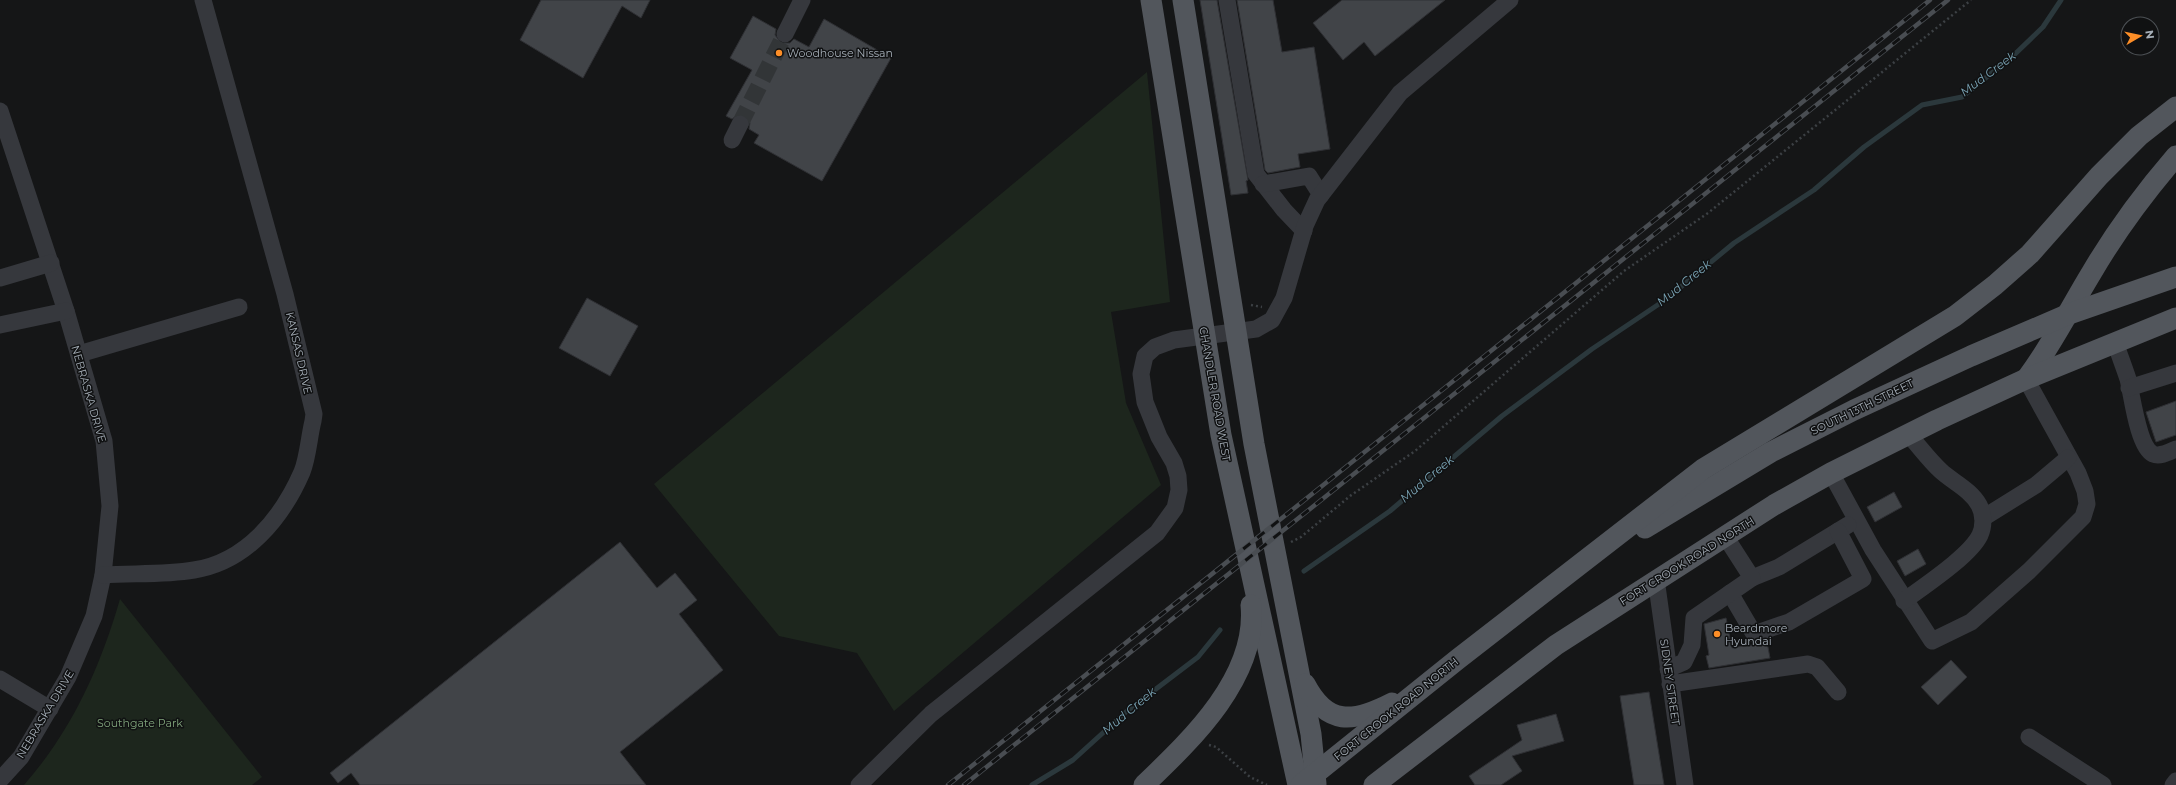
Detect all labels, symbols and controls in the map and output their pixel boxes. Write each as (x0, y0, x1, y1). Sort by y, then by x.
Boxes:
north arrow (2120, 16, 2160, 56)
text: N (2142, 29, 2157, 40)
place label: Woodhouse Nissan (787, 46, 893, 60)
water label: Mud Creek (1957, 47, 2019, 99)
marker: Woodhouse Nissan (774, 48, 784, 58)
water label: Mud Creek (1653, 256, 1715, 309)
street label: KANSAS DRIVE (283, 311, 315, 395)
street label: CHANDLER ROAD WEST (1196, 325, 1234, 463)
street label: NEBRASKA DRIVE (68, 344, 110, 444)
street label: SOUTH 13TH STREET (1808, 376, 1916, 438)
water label: Mud Creek (1397, 451, 1457, 505)
street label: FORT CROOK ROAD NORTH (1617, 514, 1757, 608)
place label: Beardmore Hyundai (1725, 621, 1788, 648)
marker: Beardmore Hyundai (1712, 629, 1722, 639)
street label: SIDNEY STREET (1657, 638, 1683, 727)
street label: FORT CROOK ROAD NORTH (1331, 654, 1461, 764)
street label: NEBRASKA DRIVE (13, 667, 77, 761)
water label: Mud Creek (1099, 683, 1159, 737)
park label: Southgate Park (97, 716, 183, 730)

